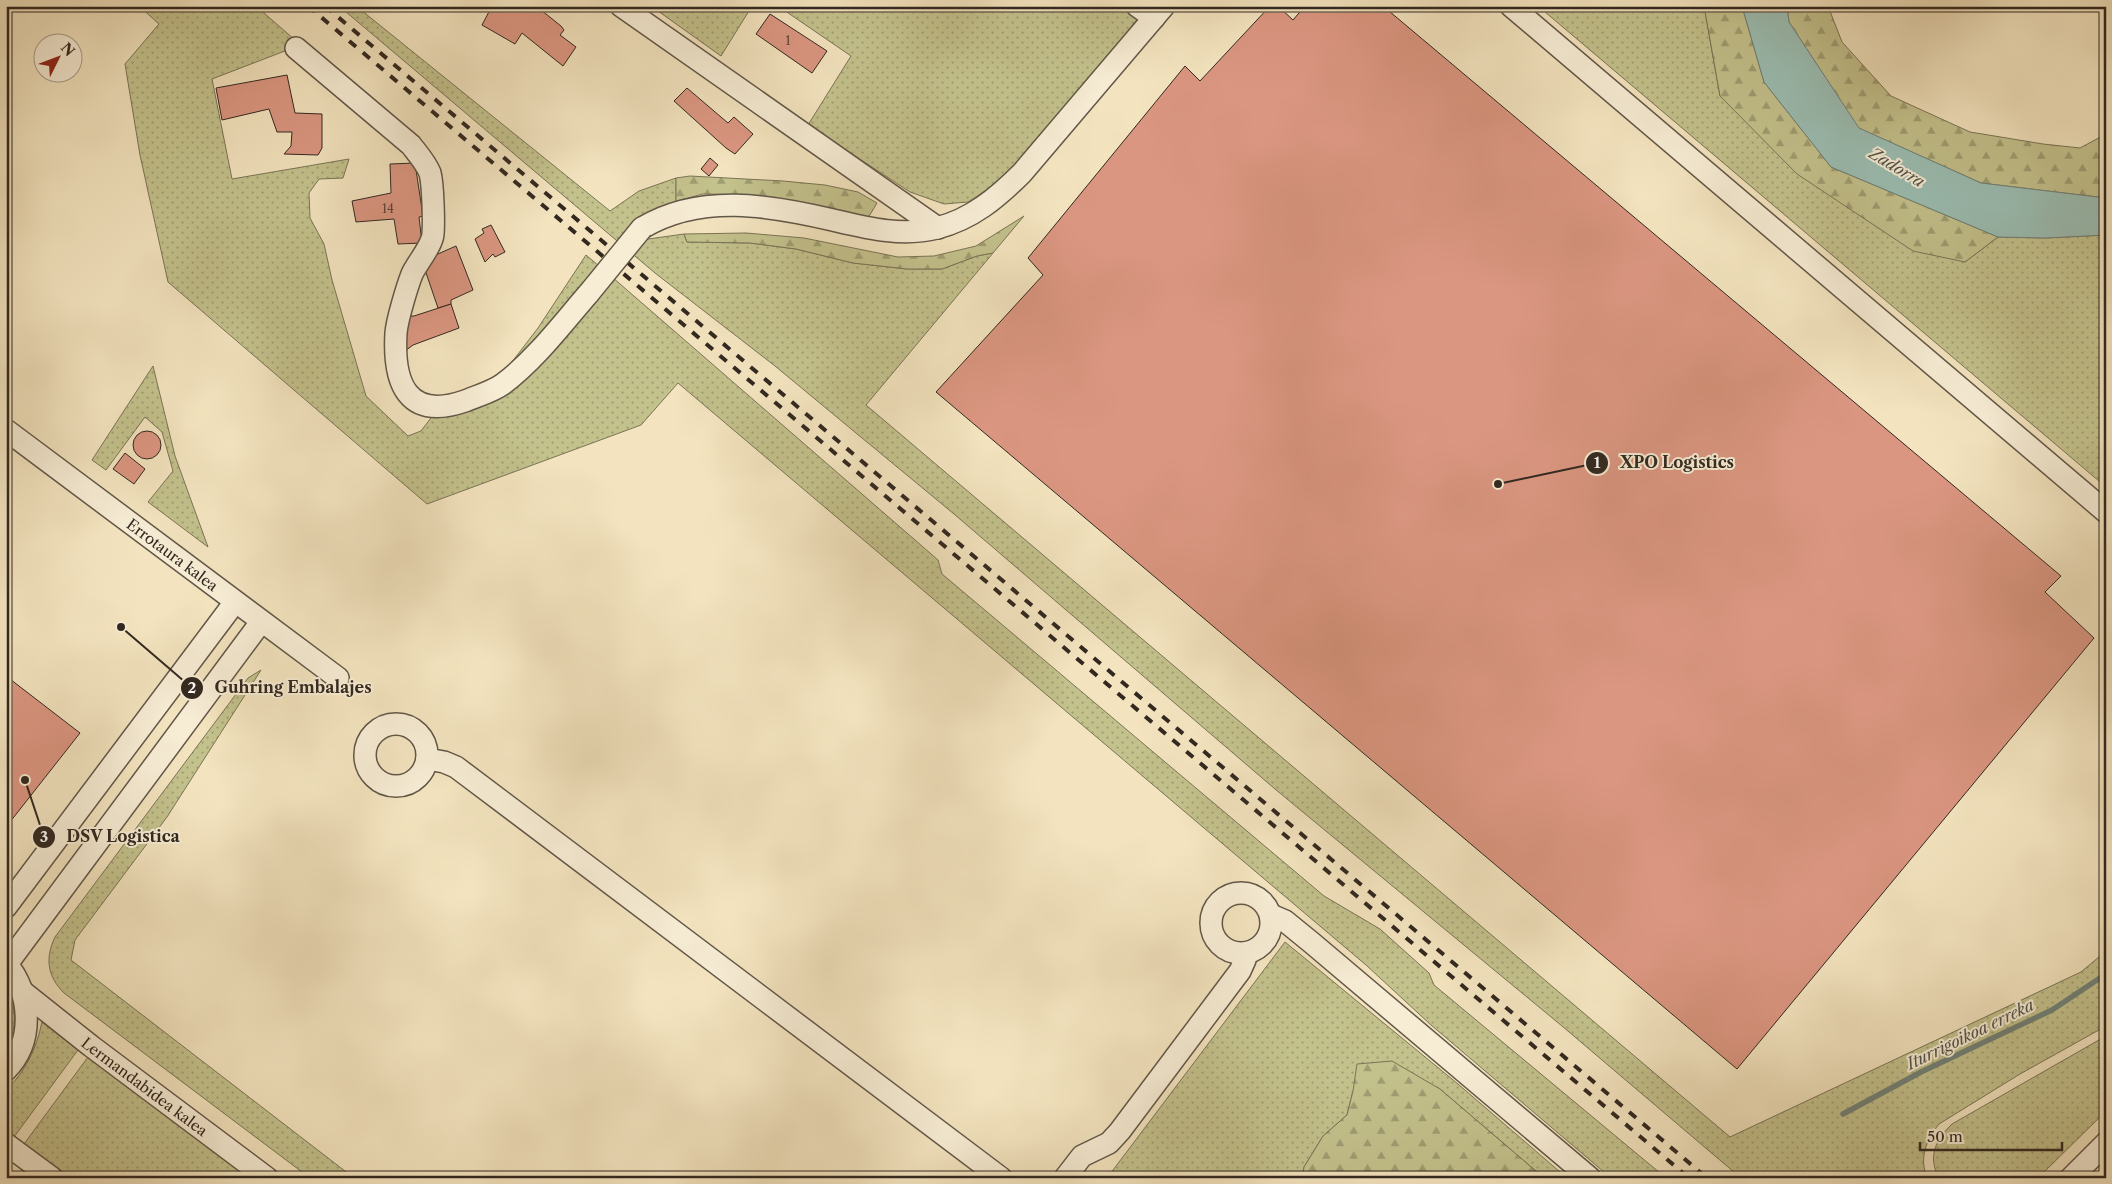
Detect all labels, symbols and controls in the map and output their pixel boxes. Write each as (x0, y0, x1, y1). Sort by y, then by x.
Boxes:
north arrow (32, 32, 82, 82)
house number: 1 (785, 33, 791, 48)
text: N (57, 39, 78, 60)
water label: Zadorra (1865, 142, 1929, 192)
house number: 14 (382, 201, 394, 216)
callout: XPO Logistics (1585, 447, 1744, 478)
text: XPO Logistics (1619, 452, 1734, 472)
text: 1 (1594, 453, 1601, 472)
street label: Errotaura kalea (123, 514, 222, 595)
callout: Guhring Embalajes (179, 672, 381, 703)
text: Guhring Embalajes (214, 677, 372, 697)
text: 2 (188, 678, 197, 697)
callout: DSV Logistica (31, 821, 190, 852)
text: DSV Logistica (66, 826, 181, 846)
text: 3 (40, 827, 48, 846)
water label: Iturrigoikoa erreka (1901, 994, 2037, 1074)
street label: Lermandabidea kalea (78, 1033, 212, 1140)
scale bar (1920, 1119, 2062, 1151)
text: 50 m (1927, 1127, 1963, 1146)

